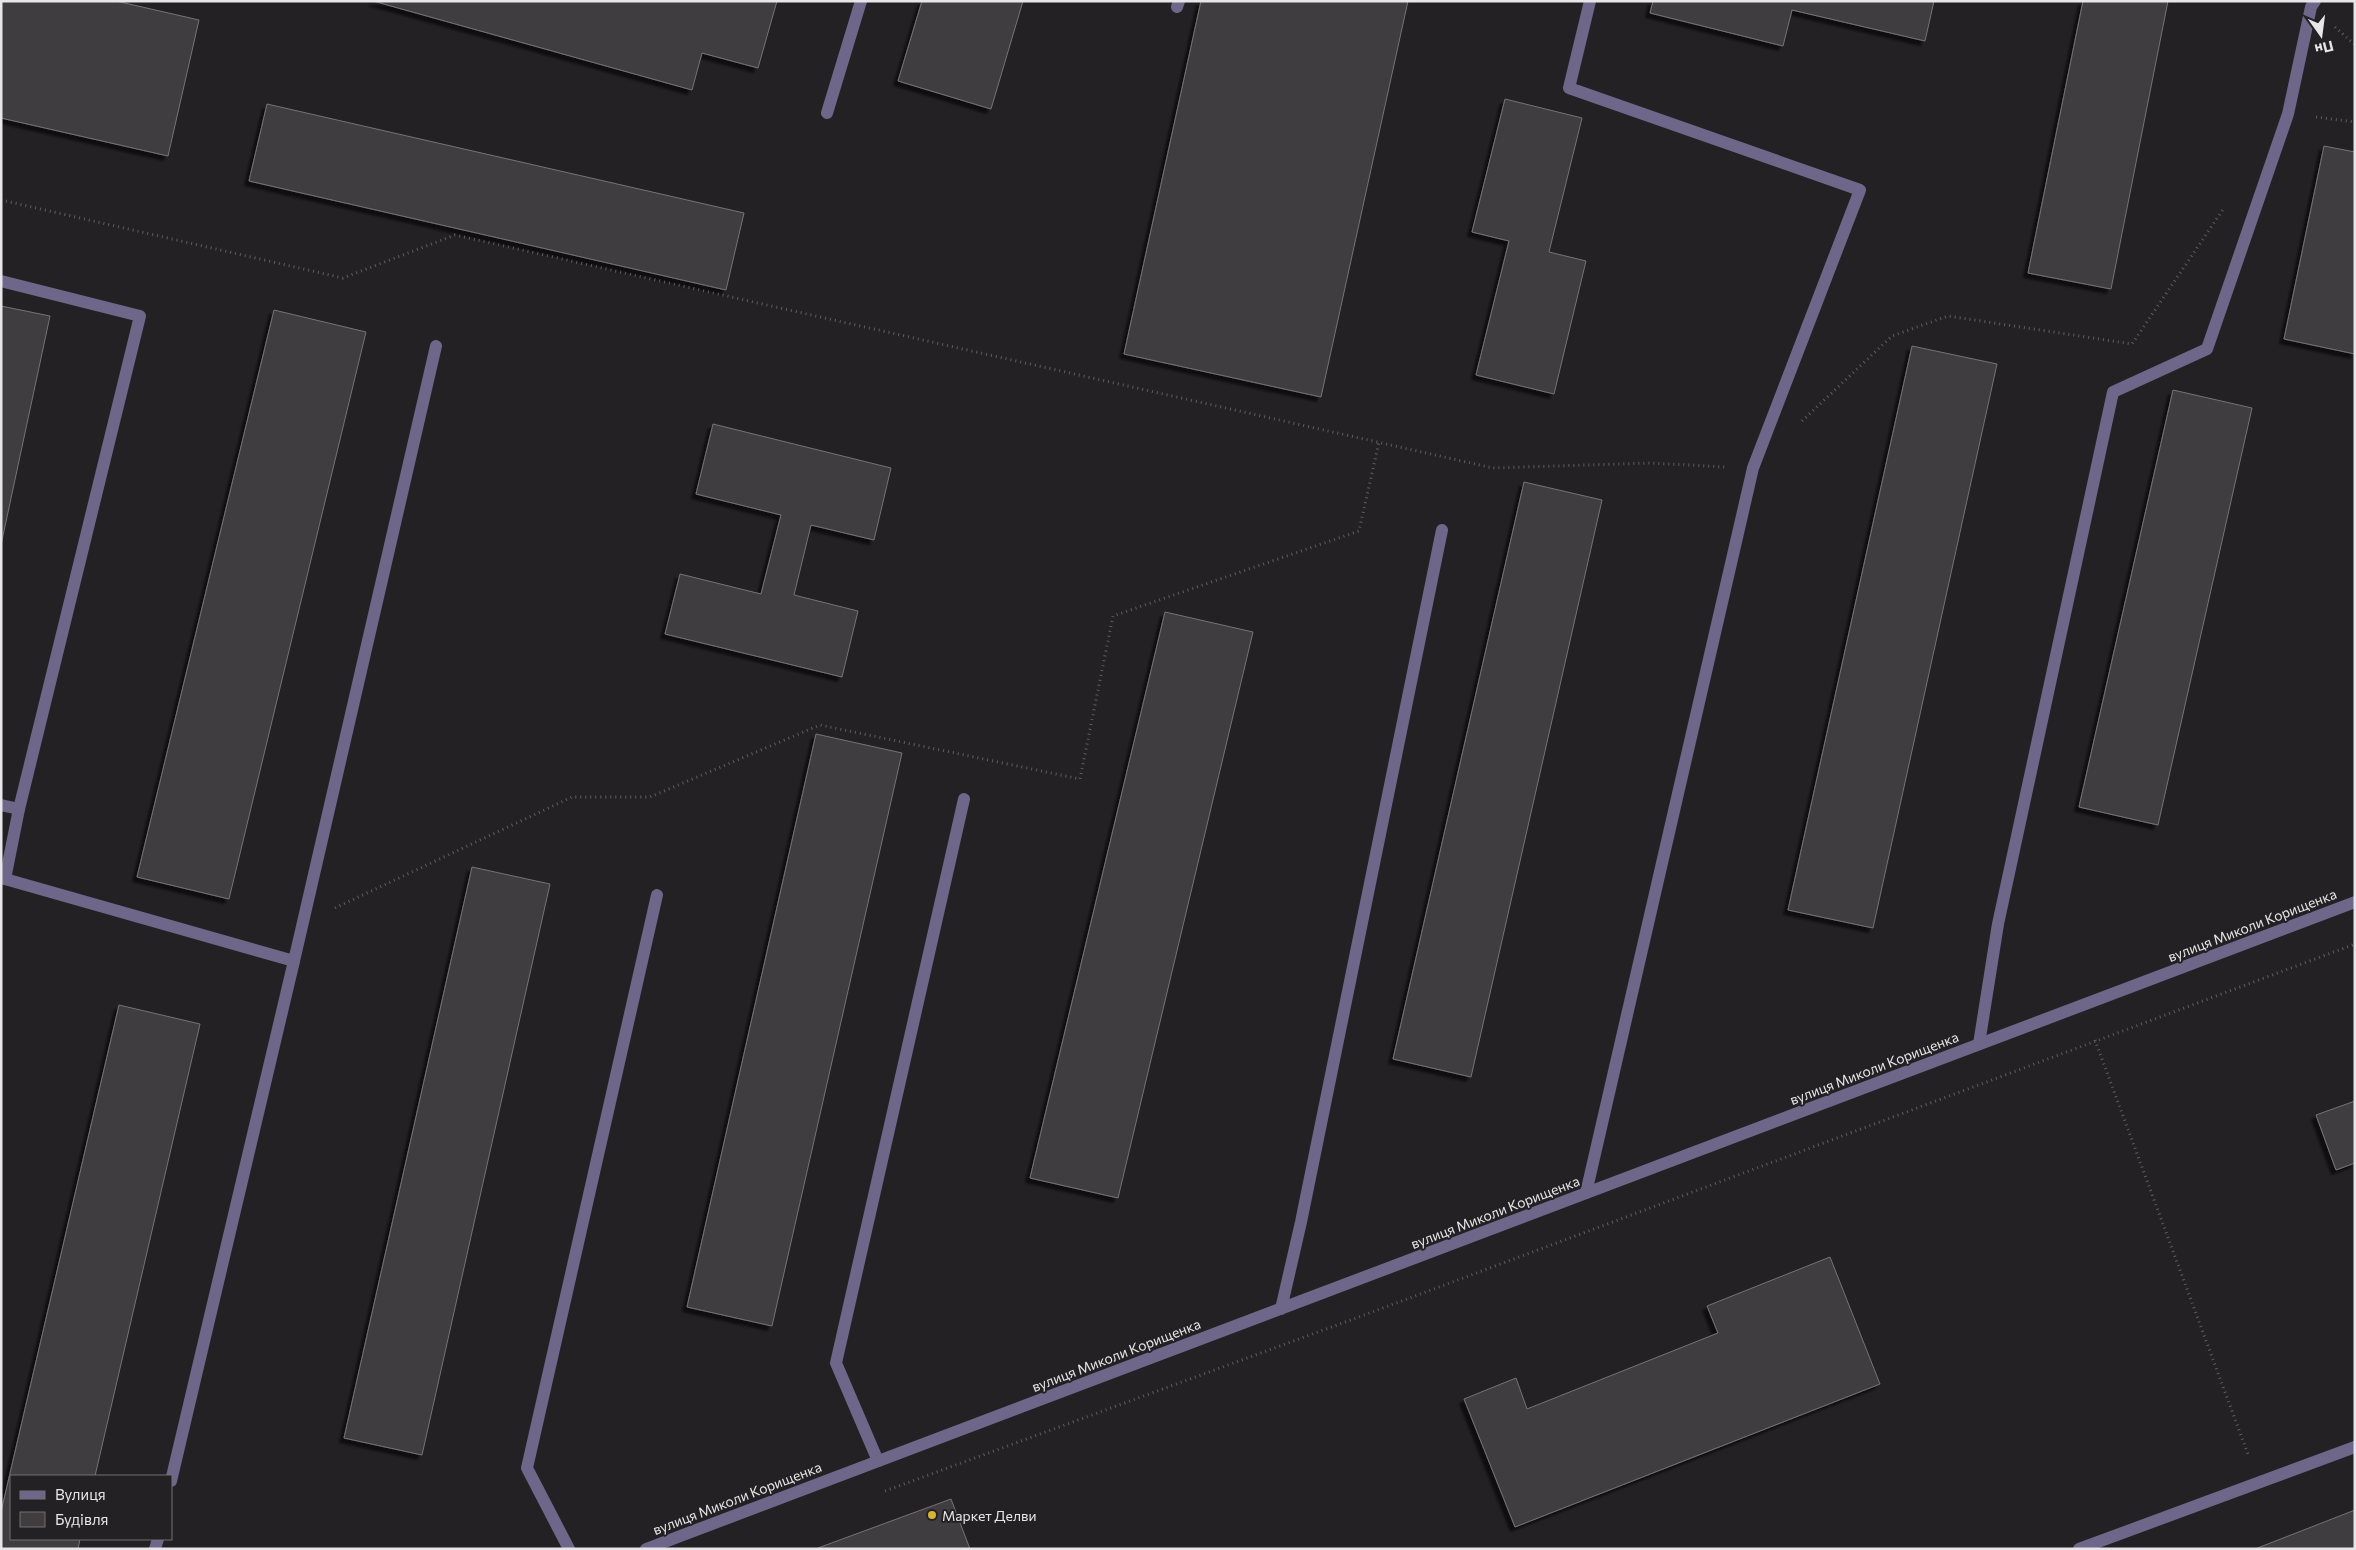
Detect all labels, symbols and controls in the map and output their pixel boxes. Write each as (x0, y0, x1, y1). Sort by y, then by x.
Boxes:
north arrow (2296, 10, 2346, 60)
text: Пн (2313, 38, 2335, 59)
street label: вулиця Миколи Корищенка (2165, 885, 2339, 965)
street label: вулиця Миколи Корищенка (1787, 1028, 1961, 1108)
street label: вулиця Миколи Корищенка (1408, 1172, 1582, 1252)
street label: вулиця Миколи Корищенка (1029, 1315, 1203, 1395)
street label: вулиця Миколи Корищенка (650, 1458, 824, 1538)
legend (10, 1475, 172, 1540)
text: Вулиця (55, 1485, 106, 1503)
place label: Маркет Делви (942, 1507, 1036, 1524)
marker: Маркет Делви (926, 1509, 938, 1521)
text: Будівля (55, 1510, 108, 1528)

